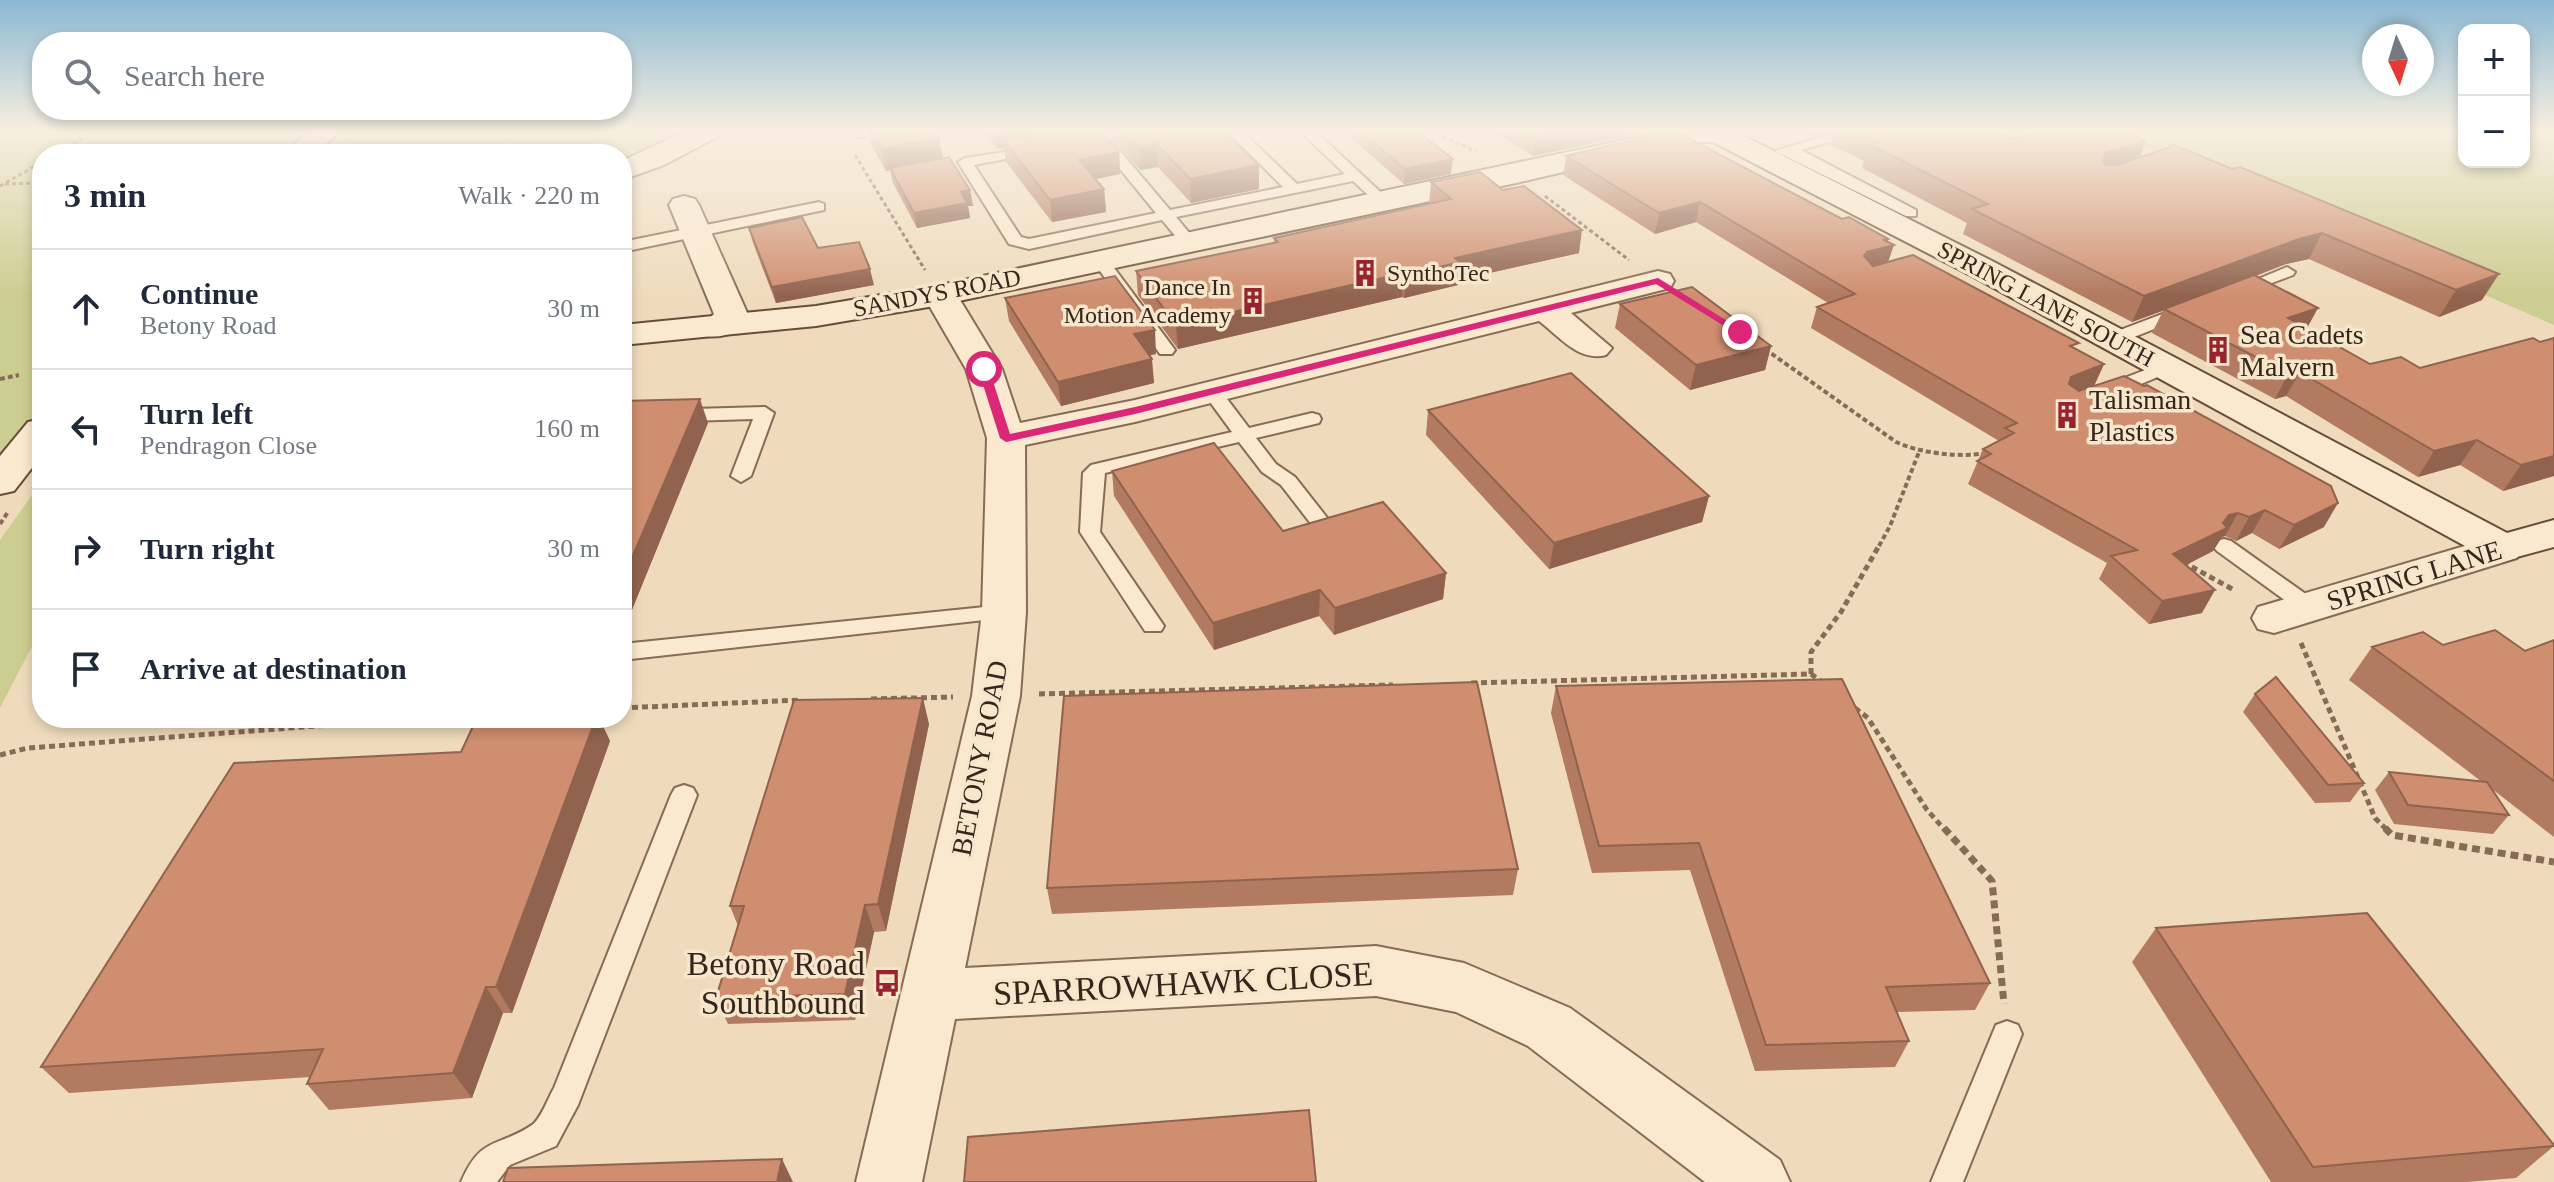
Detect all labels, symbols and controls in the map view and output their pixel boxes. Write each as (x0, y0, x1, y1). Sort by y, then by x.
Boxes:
north arrow (2362, 24, 2434, 96)
map controls (2458, 24, 2530, 168)
button: + (2458, 24, 2530, 96)
search box (32, 32, 632, 120)
icon: search (60, 54, 104, 98)
text: Search here (124, 59, 265, 92)
button: − (2458, 96, 2530, 168)
text: 3 min (64, 177, 146, 214)
text: Walk · 220 m (458, 181, 600, 210)
street label: SPRING LANE SOUTH (1933, 236, 2159, 372)
building icon: SynthoTec (1350, 258, 1380, 288)
place label: SynthoTec (1387, 260, 1489, 286)
street label: SANDYS ROAD (851, 264, 1023, 322)
place label: Dance In Motion Academy (1064, 274, 1231, 328)
text: Continue (140, 277, 258, 310)
building icon: Dance In Motion Academy (1238, 286, 1268, 316)
icon: ahead (64, 287, 108, 331)
text: 30 m (547, 294, 600, 323)
text: Betony Road (140, 311, 277, 340)
route end (1722, 314, 1758, 350)
place label: Sea Cadets Malvern (2240, 319, 2364, 382)
building icon: Sea Cadets Malvern (2203, 335, 2233, 365)
route start (966, 351, 1002, 387)
place label: Talisman Plastics (2089, 384, 2191, 447)
text: Turn left (140, 397, 253, 430)
building icon: Talisman Plastics (2052, 400, 2082, 430)
icon: left (64, 407, 108, 451)
text: 160 m (534, 414, 600, 443)
text: Pendragon Close (140, 431, 317, 460)
icon: right (64, 527, 108, 571)
text: Turn right (140, 532, 275, 565)
text: 30 m (547, 534, 600, 563)
street label: SPRING LANE (2323, 534, 2505, 617)
icon: arrive (64, 647, 108, 691)
text: Arrive at destination (140, 652, 407, 685)
street label: BETONY ROAD (945, 658, 1014, 858)
place label: Betony Road Southbound (687, 945, 865, 1021)
street label: SPARROWHAWK CLOSE (992, 955, 1374, 1012)
bus stop icon: Betony Road Southbound (872, 968, 902, 998)

